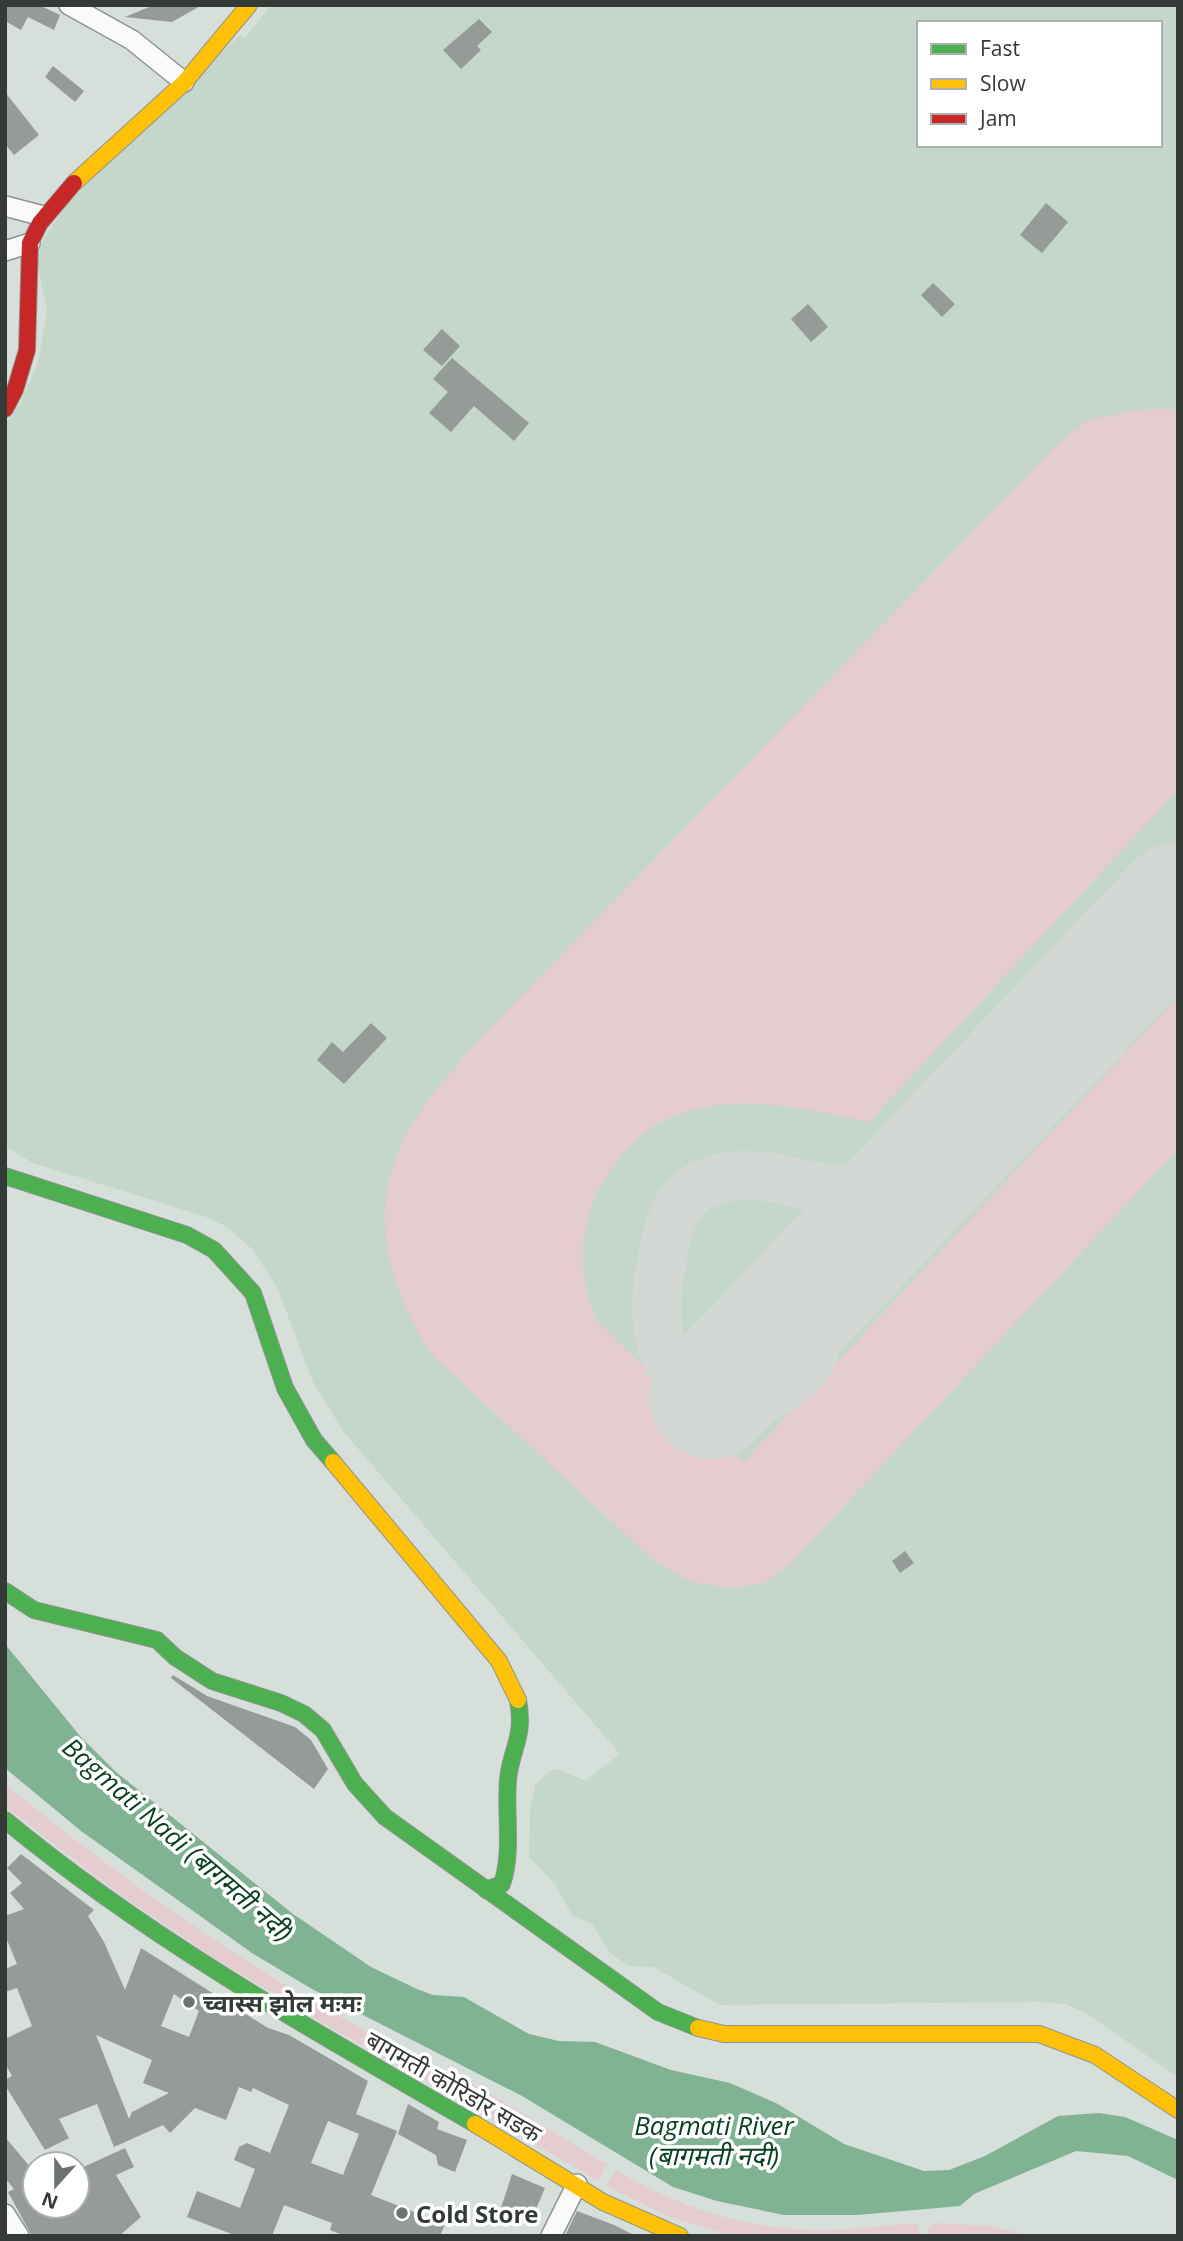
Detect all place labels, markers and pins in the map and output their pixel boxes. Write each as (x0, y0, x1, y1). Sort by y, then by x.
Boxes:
place label: च्वास्स झोल मःमः (203, 1986, 362, 2019)
marker: च्वास्स झोल मःमः (181, 1994, 197, 2010)
place label: Cold Store (416, 2197, 538, 2230)
marker: Cold Store (394, 2205, 410, 2221)

